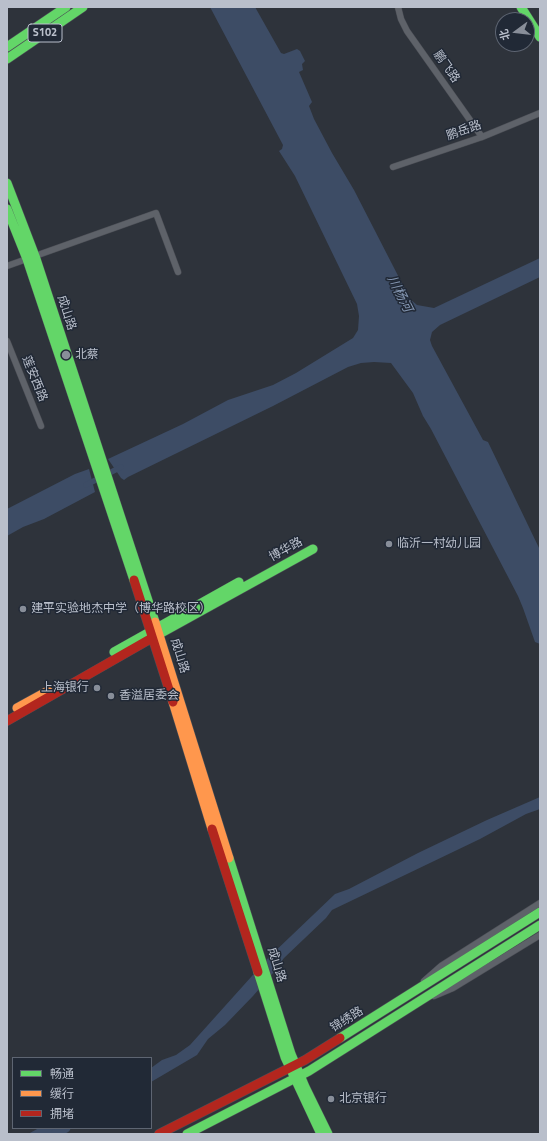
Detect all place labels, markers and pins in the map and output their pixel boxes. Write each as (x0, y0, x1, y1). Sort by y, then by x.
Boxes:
place label: 北蔡 (75, 348, 99, 362)
marker: 北蔡 (60, 349, 72, 361)
place label: 临沂一村幼儿园 (397, 537, 481, 551)
marker: 临沂一村幼儿园 (384, 539, 394, 549)
place label: 建平实验地杰中学（博华路校区） (31, 602, 211, 616)
marker: 建平实验地杰中学（博华路校区） (18, 604, 28, 614)
place label: 上海银行 (41, 681, 89, 695)
marker: 上海银行 (92, 683, 102, 693)
place label: 香溢居委会 (119, 689, 179, 703)
marker: 香溢居委会 (106, 691, 116, 701)
place label: 北京银行 (339, 1092, 387, 1106)
marker: 北京银行 (326, 1094, 336, 1104)

